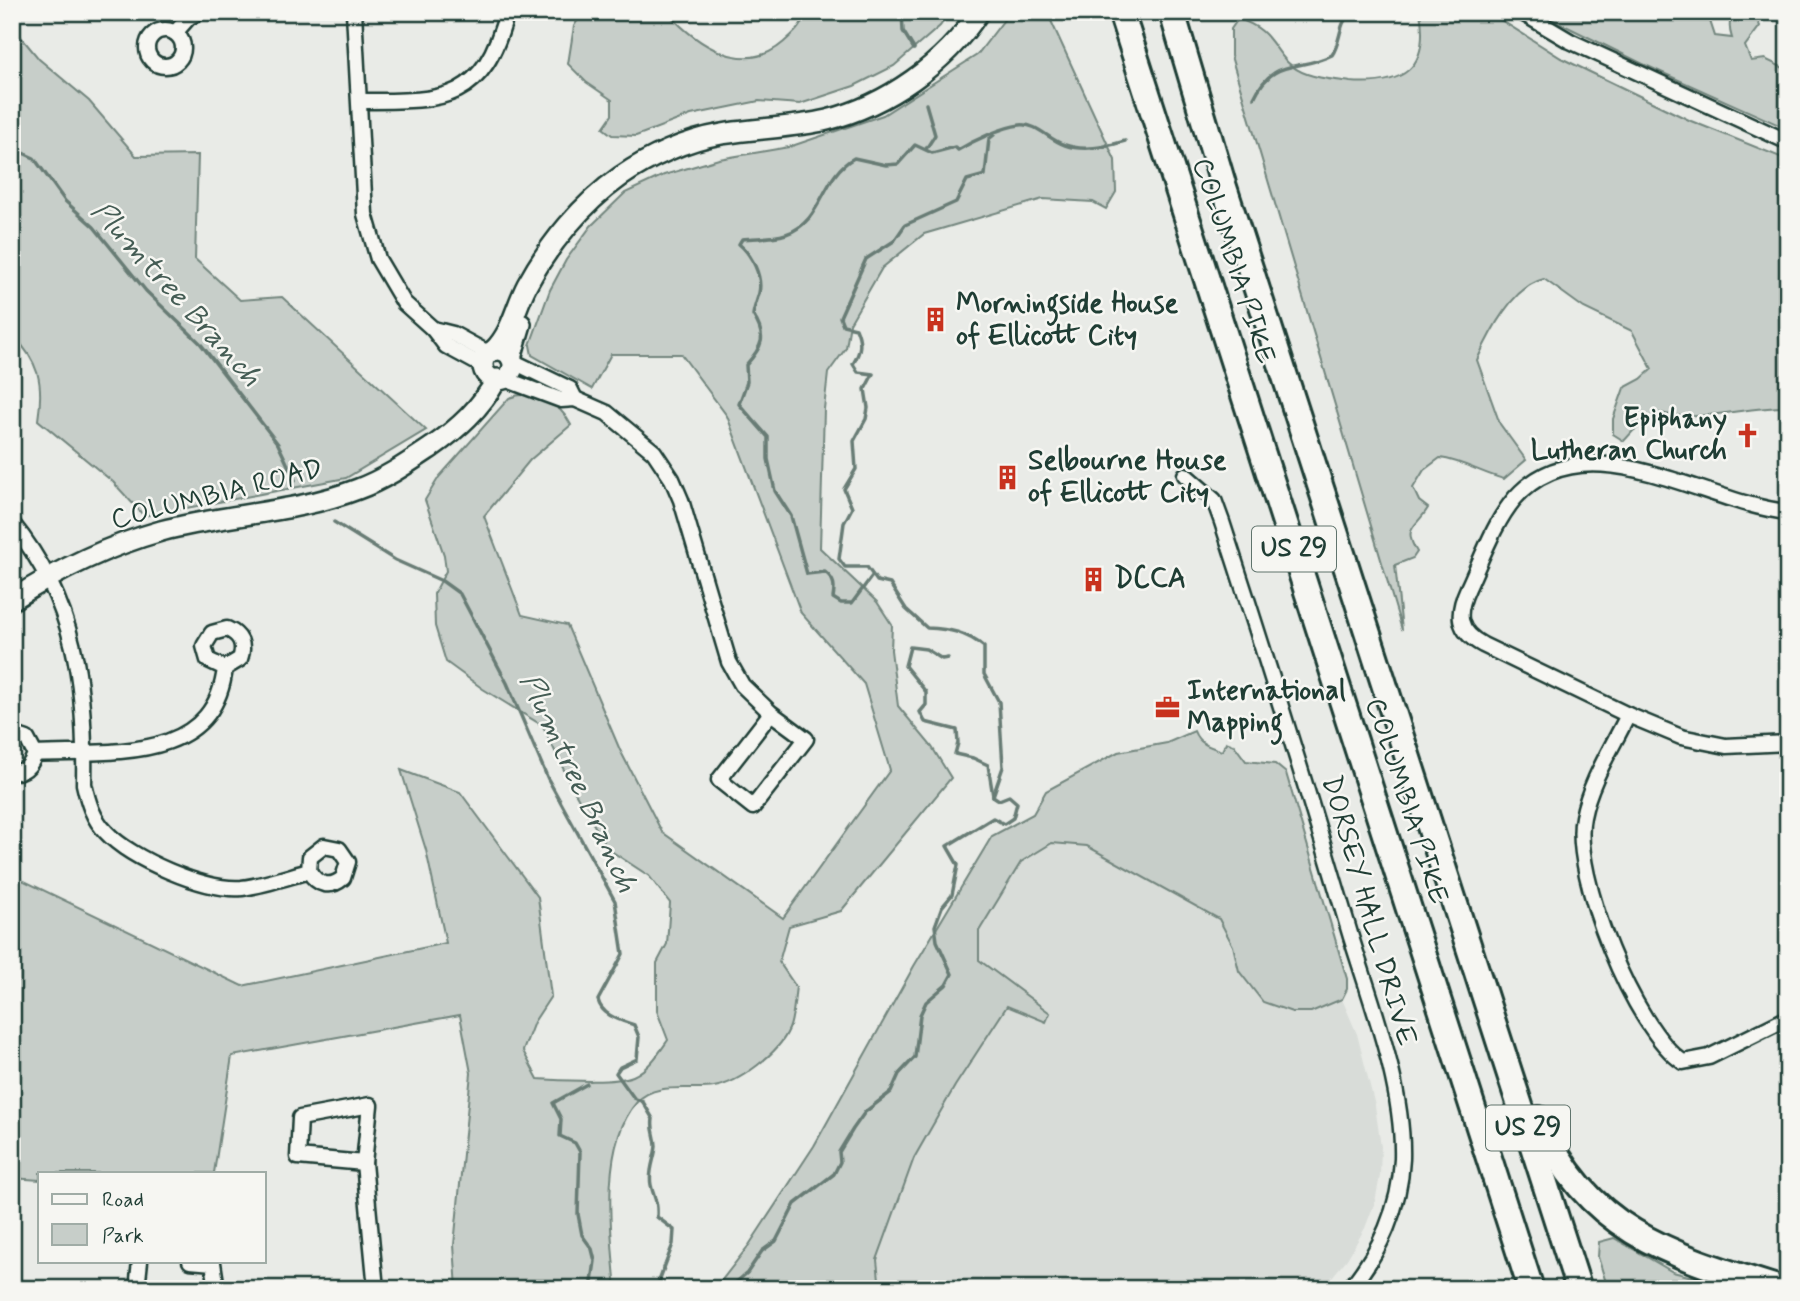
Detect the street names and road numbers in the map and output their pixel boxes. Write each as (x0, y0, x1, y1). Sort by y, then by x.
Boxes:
street label: COLUMBIA PIKE (1182, 153, 1284, 369)
street label: COLUMBIA ROAD (107, 451, 327, 539)
road number: US 29 (1252, 526, 1336, 572)
street label: COLUMBIA PIKE (1355, 693, 1457, 909)
street label: DORSEY HALL DRIVE (1312, 771, 1424, 1051)
road number: US 29 (1486, 1106, 1570, 1150)

